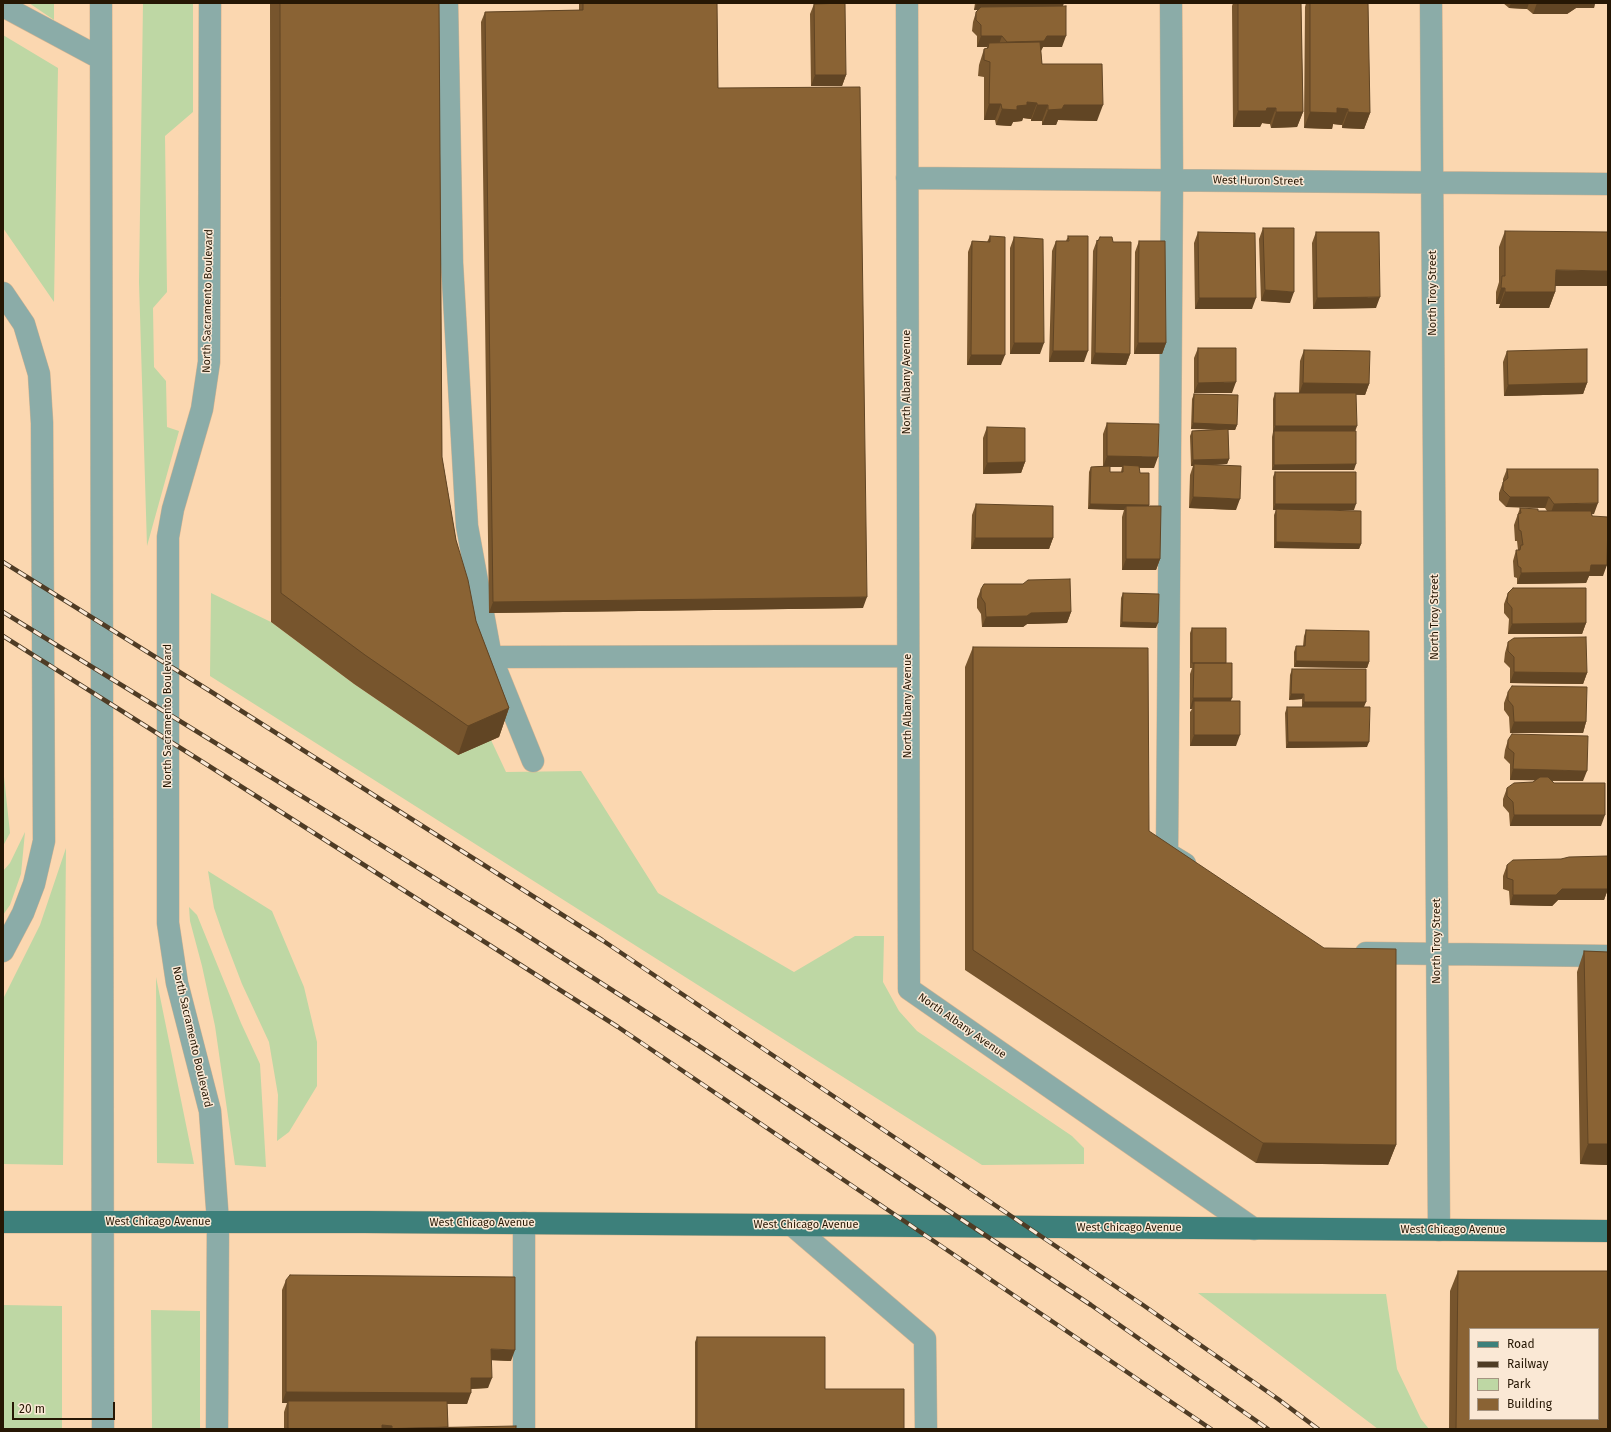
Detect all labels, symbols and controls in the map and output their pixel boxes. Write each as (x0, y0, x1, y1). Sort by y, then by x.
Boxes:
street label: West Huron Street (1213, 174, 1303, 188)
street label: North Sacramento Boulevard (200, 229, 216, 373)
street label: North Troy Street (1426, 250, 1440, 336)
street label: North Albany Avenue (900, 330, 914, 434)
street label: North Troy Street (1428, 574, 1442, 660)
street label: North Sacramento Boulevard (161, 644, 175, 788)
street label: North Albany Avenue (901, 654, 915, 758)
street label: North Troy Street (1430, 898, 1444, 984)
street label: North Sacramento Boulevard (169, 965, 215, 1109)
street label: North Albany Avenue (915, 991, 1009, 1061)
street label: West Chicago Avenue (105, 1215, 211, 1229)
street label: West Chicago Avenue (429, 1216, 535, 1230)
street label: West Chicago Avenue (753, 1218, 859, 1232)
street label: West Chicago Avenue (1076, 1221, 1182, 1235)
street label: West Chicago Avenue (1400, 1223, 1506, 1237)
legend (1469, 1328, 1599, 1420)
text: Road (1507, 1337, 1535, 1351)
text: Railway (1507, 1357, 1548, 1371)
text: Park (1507, 1377, 1531, 1391)
scale bar (14, 1394, 117, 1420)
text: Building (1507, 1397, 1552, 1411)
text: 20 m (19, 1402, 45, 1416)

